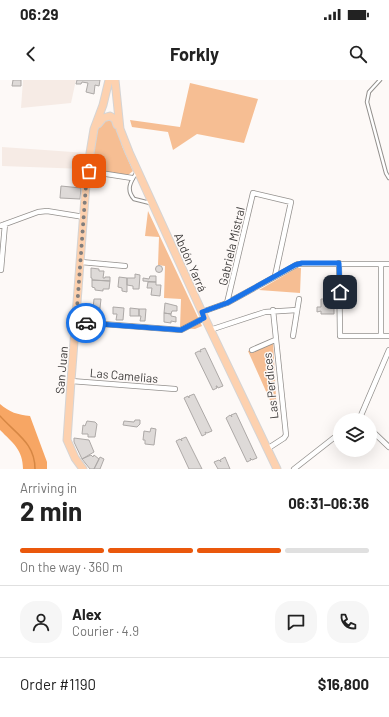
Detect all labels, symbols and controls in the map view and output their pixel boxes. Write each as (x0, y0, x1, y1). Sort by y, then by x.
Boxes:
text: 06:29 (20, 5, 58, 23)
icon: back (20, 43, 42, 65)
text: Forkly (170, 43, 219, 65)
icon: search (347, 43, 369, 65)
pin (72, 154, 106, 188)
icon: bag (78, 160, 100, 182)
street label: Gabriela Mistral (215, 205, 247, 287)
street label: Abdón Yarrá (172, 230, 210, 294)
pin (323, 275, 357, 309)
icon: home (329, 281, 351, 303)
courier (66, 303, 106, 343)
icon: car (75, 312, 97, 334)
street label: San Juan (52, 346, 70, 394)
street label: Las Perdices (260, 352, 280, 420)
street label: Las Camelias (89, 365, 159, 385)
map controls (333, 413, 377, 457)
button: layers (333, 413, 377, 457)
text: Arriving in (20, 480, 77, 496)
text: 06:31–06:36 (288, 494, 369, 512)
text: 2 min (20, 495, 82, 526)
text: On the way · 360 m (20, 559, 123, 575)
button: person (20, 601, 62, 643)
button: chat (275, 601, 317, 643)
button: phone (327, 601, 369, 643)
text: Alex (72, 605, 102, 623)
text: Courier · 4.9 (72, 623, 139, 639)
text: Order #1190 (20, 675, 96, 693)
text: $16,800 (318, 675, 369, 693)

